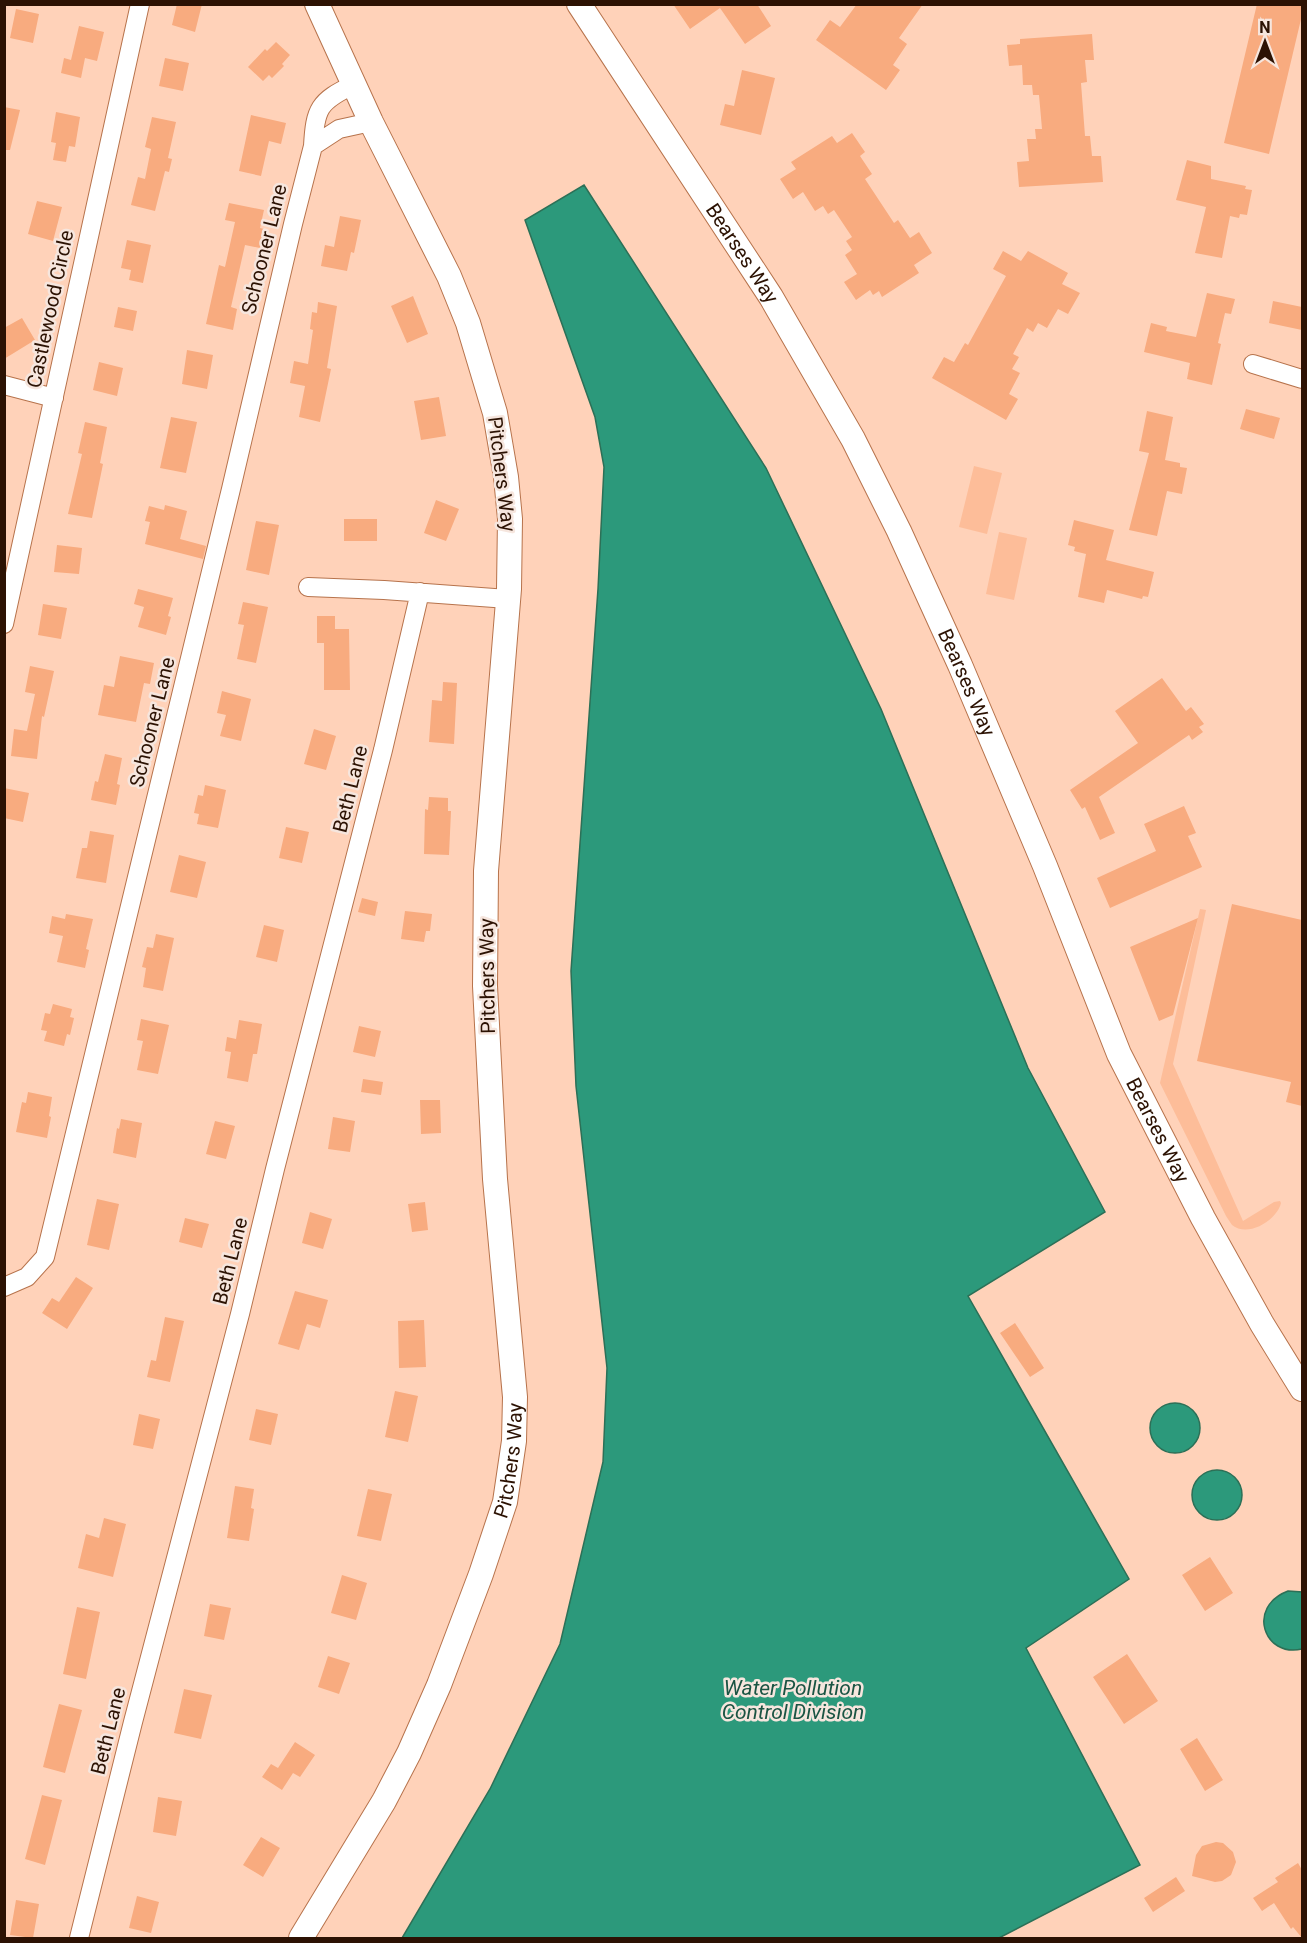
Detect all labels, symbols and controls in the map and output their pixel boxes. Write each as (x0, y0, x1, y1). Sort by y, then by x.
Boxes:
north arrow (1235, 12, 1295, 72)
text: N (1259, 18, 1271, 37)
street label: Schooner Lane (236, 182, 292, 316)
street label: Bearses Way (701, 199, 784, 308)
street label: Castlewood Circle (22, 228, 78, 390)
street label: Pitchers Way (483, 415, 521, 533)
street label: Bearses Way (933, 625, 1001, 740)
street label: Schooner Lane (124, 655, 180, 789)
street label: Beth Lane (328, 743, 372, 835)
street label: Pitchers Way (474, 917, 500, 1034)
street label: Bearses Way (1121, 1073, 1195, 1187)
street label: Beth Lane (208, 1215, 252, 1307)
street label: Pitchers Way (489, 1402, 527, 1521)
water label: Water Pollution Control Division (722, 1676, 864, 1724)
street label: Beth Lane (86, 1685, 130, 1777)

